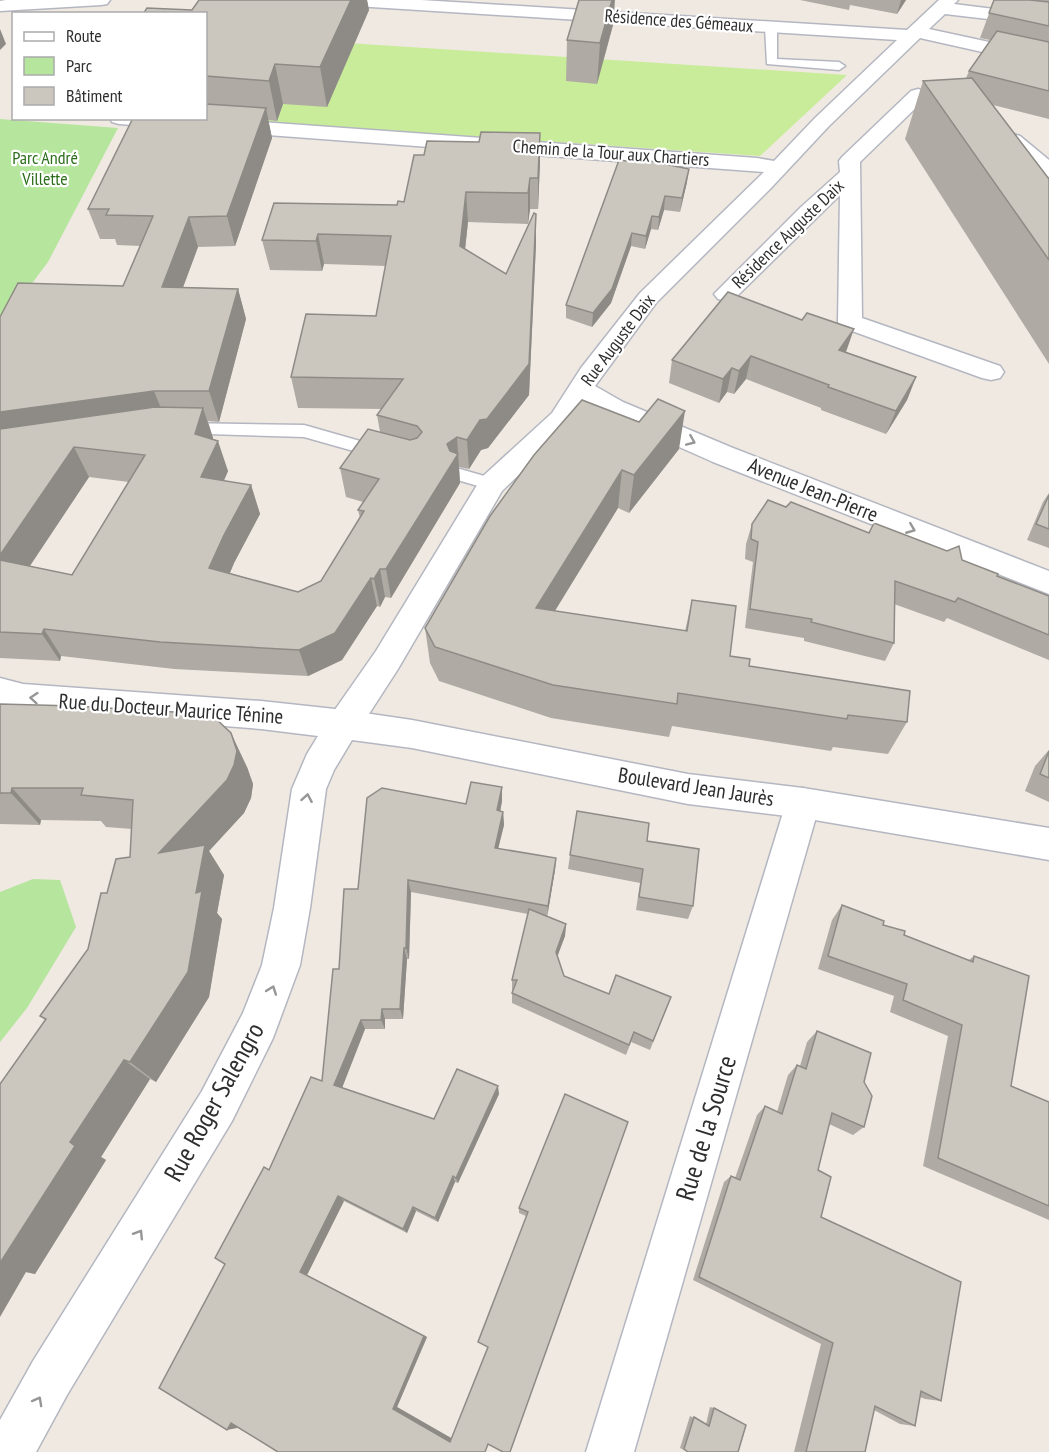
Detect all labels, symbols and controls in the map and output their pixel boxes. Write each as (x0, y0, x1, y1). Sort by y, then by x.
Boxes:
street label: Résidence des Gémeaux (604, 4, 755, 37)
legend (12, 12, 207, 120)
text: Route (66, 24, 102, 47)
text: Parc (66, 54, 93, 77)
text: Bâtiment (66, 84, 123, 107)
street label: Chemin de la Tour aux Chartiers (512, 134, 710, 171)
park label: Parc André Villette (12, 146, 78, 190)
street label: Résidence Auguste Daix (727, 174, 849, 293)
street label: Rue Auguste Daix (576, 289, 660, 390)
one-way arrow (685, 434, 696, 446)
street label: Avenue Jean-Pierre (744, 451, 882, 528)
one-way arrow (905, 522, 916, 534)
street label: Rue du Docteur Maurice Ténine (58, 687, 284, 730)
one-way arrow (30, 692, 39, 705)
street label: Boulevard Jean Jaurès (616, 761, 776, 812)
one-way arrow (301, 794, 313, 803)
one-way arrow (265, 985, 277, 996)
street label: Rue Roger Salengro (156, 1017, 271, 1187)
street label: Rue de la Source (668, 1051, 743, 1204)
one-way arrow (131, 1230, 143, 1240)
one-way arrow (30, 1397, 42, 1407)

